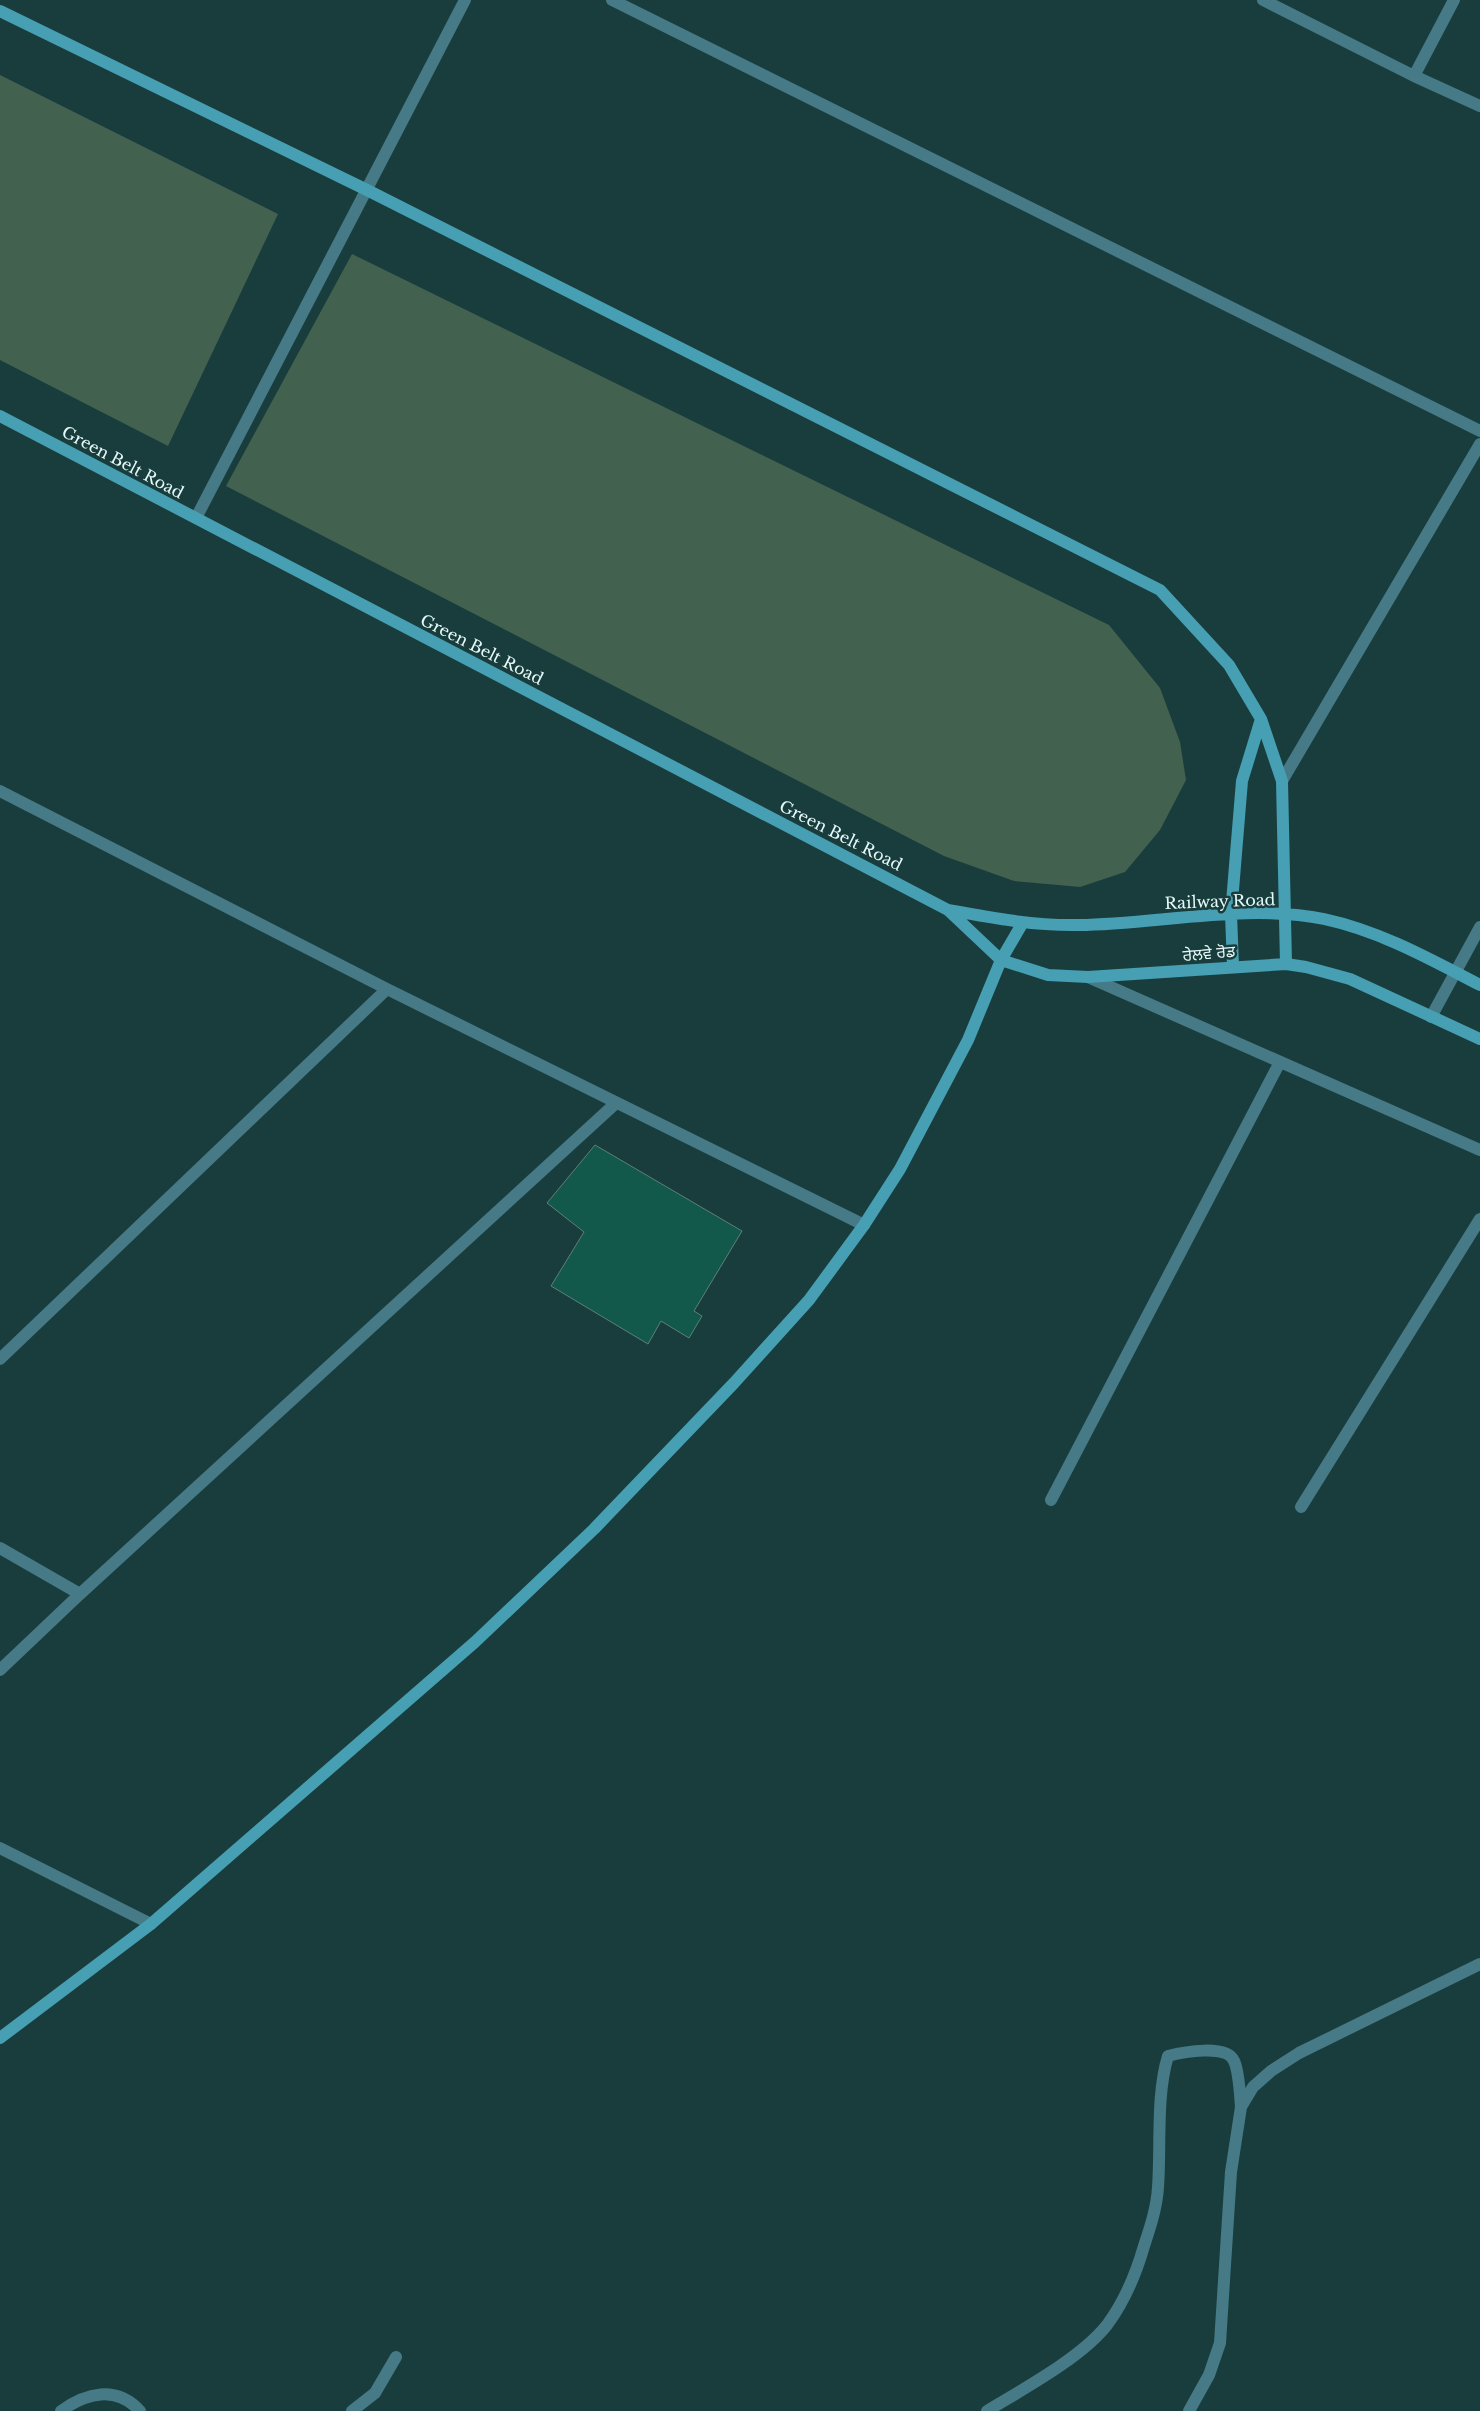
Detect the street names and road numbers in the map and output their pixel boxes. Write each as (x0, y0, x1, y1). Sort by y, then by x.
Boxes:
street label: Green Belt Road (59, 421, 188, 503)
street label: Green Belt Road (417, 609, 547, 689)
street label: Green Belt Road (776, 795, 906, 875)
street label: Railway Road (1164, 889, 1276, 913)
street label: ਰੇਲਵੇ ਰੋਡ (1181, 941, 1236, 965)

